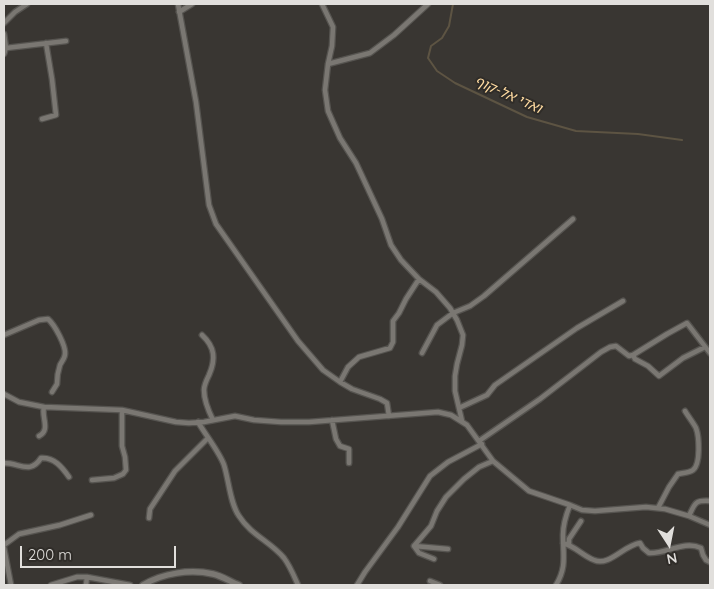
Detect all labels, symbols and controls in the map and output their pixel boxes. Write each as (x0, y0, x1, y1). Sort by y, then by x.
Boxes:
water label: ואדי אל-קוף (472, 73, 544, 117)
north arrow (644, 519, 694, 569)
scale bar (22, 536, 179, 568)
text: 200 m (28, 545, 72, 564)
text: N (665, 549, 679, 569)

